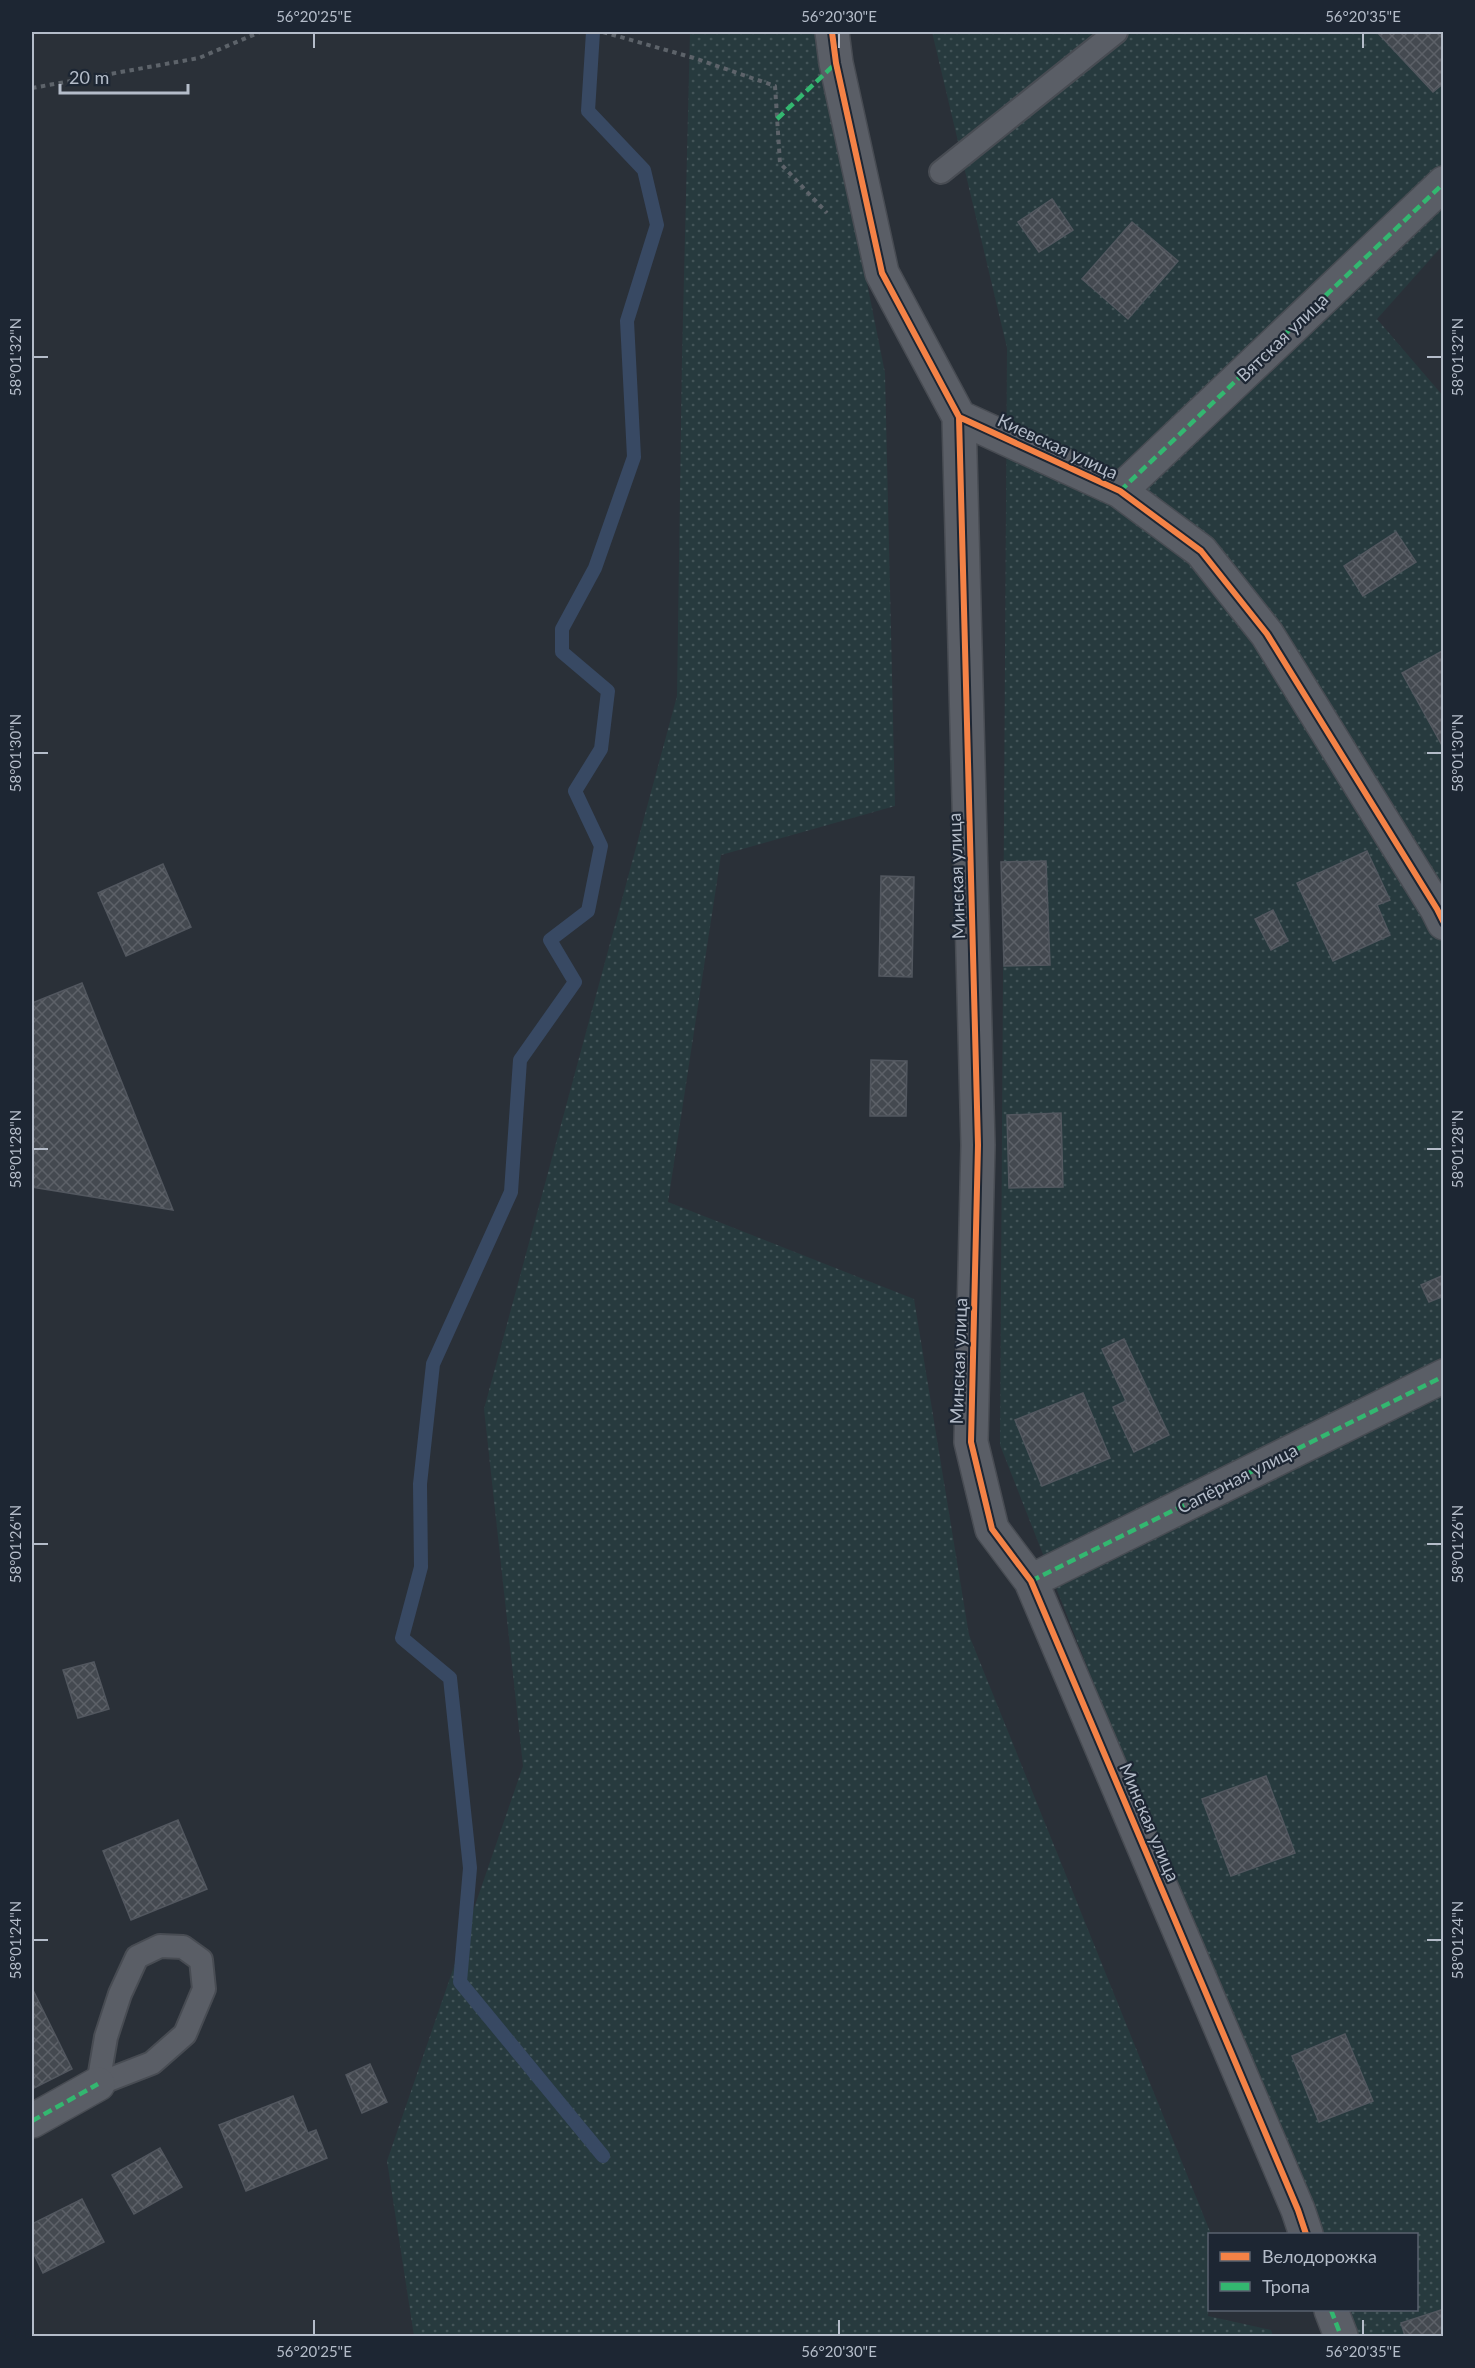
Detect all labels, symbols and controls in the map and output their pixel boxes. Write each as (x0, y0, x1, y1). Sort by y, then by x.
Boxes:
text: 56°20'25"E (276, 7, 352, 25)
text: 56°20'30"E (801, 7, 877, 25)
text: 56°20'35"E (1325, 7, 1401, 25)
scale bar (60, 57, 188, 95)
text: 20 m (69, 66, 109, 88)
street label: Вятская улица (1232, 288, 1332, 386)
text: 58°01'32"N (6, 318, 24, 396)
text: 58°01'32"N (1448, 318, 1466, 396)
street label: Киевская улица (994, 409, 1122, 483)
text: 58°01'30"N (6, 714, 24, 792)
text: 58°01'30"N (1448, 714, 1466, 792)
street label: Минская улица (943, 812, 969, 940)
text: 58°01'28"N (6, 1110, 24, 1188)
text: 58°01'28"N (1448, 1110, 1466, 1188)
street label: Минская улица (945, 1297, 971, 1425)
street label: Сапёрная улица (1173, 1438, 1301, 1518)
text: 58°01'26"N (6, 1505, 24, 1583)
text: 58°01'26"N (1448, 1505, 1466, 1583)
street label: Минская улица (1115, 1759, 1185, 1885)
text: 58°01'24"N (6, 1901, 24, 1979)
text: 58°01'24"N (1448, 1901, 1466, 1979)
legend (1208, 2233, 1418, 2311)
text: Велодорожка (1262, 2245, 1377, 2267)
text: Тропа (1262, 2275, 1310, 2297)
text: 56°20'25"E (276, 2342, 352, 2360)
text: 56°20'30"E (801, 2342, 877, 2360)
text: 56°20'35"E (1325, 2342, 1401, 2360)

